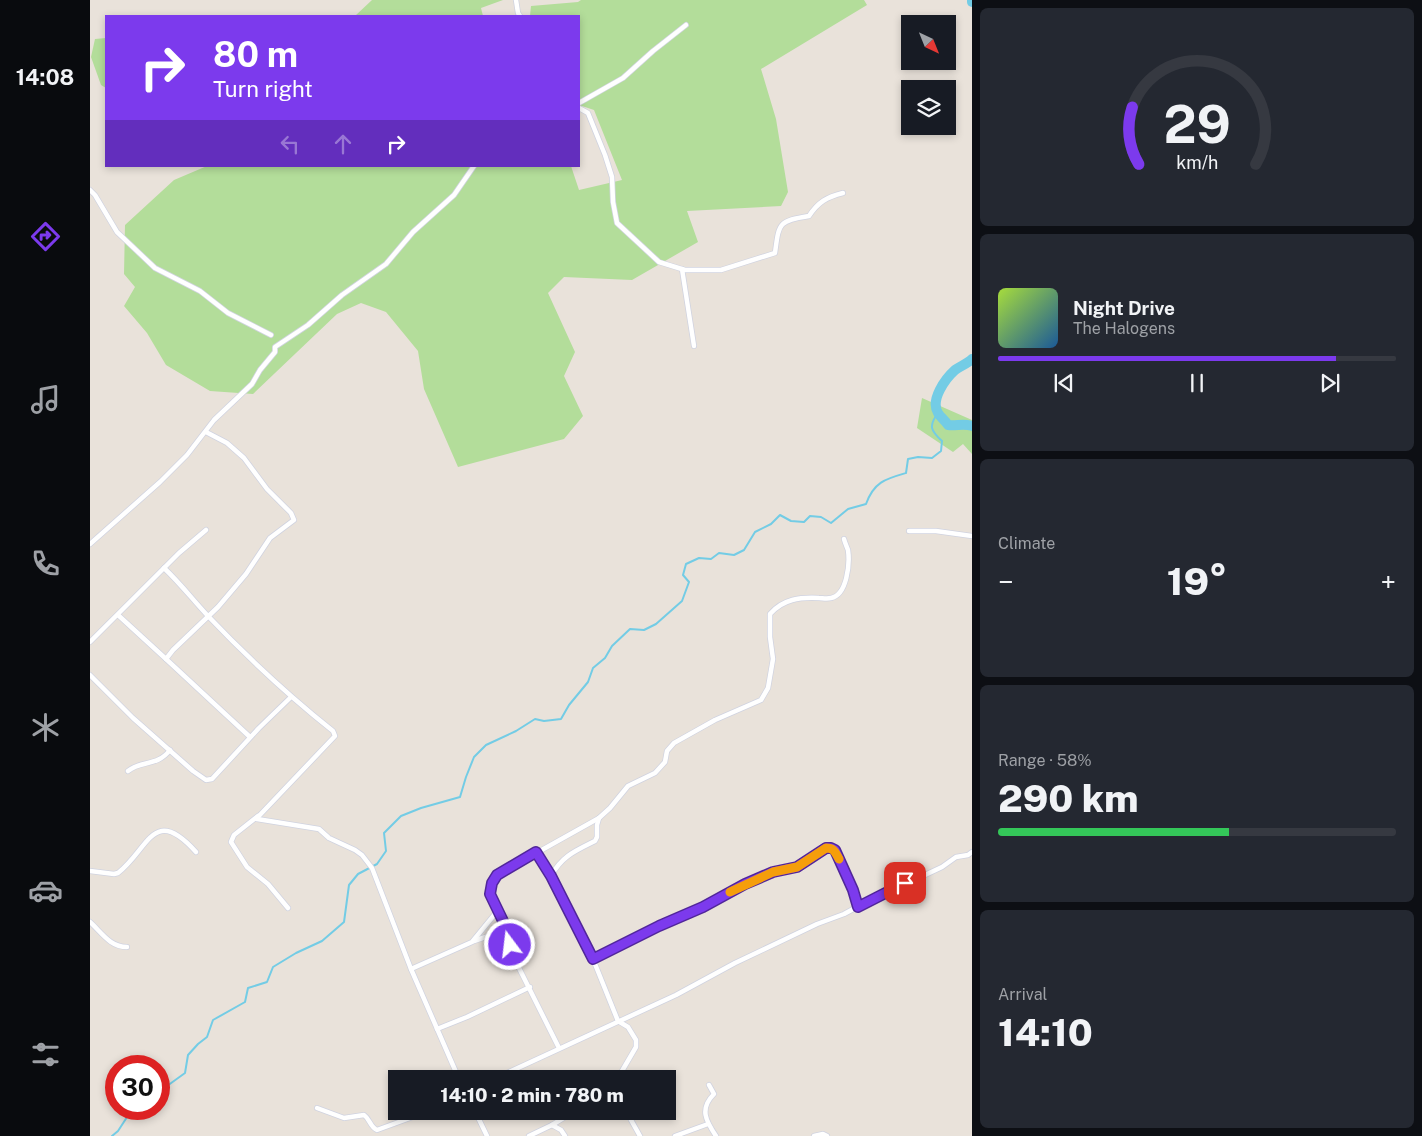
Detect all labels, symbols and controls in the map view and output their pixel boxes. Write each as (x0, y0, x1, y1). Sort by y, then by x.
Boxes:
north arrow (901, 15, 956, 70)
map controls (901, 15, 956, 135)
text: 80 m (213, 34, 298, 75)
icon: right (130, 35, 195, 100)
text: 14:08 (16, 64, 74, 90)
text: Turn right (213, 76, 313, 102)
button: layers (901, 80, 956, 135)
text: 29 (1163, 94, 1231, 155)
icon: left (276, 130, 304, 158)
icon: ahead (329, 130, 357, 158)
icon: right (382, 130, 410, 158)
text: km/h (1176, 152, 1218, 173)
icon: directions (28, 219, 63, 254)
text: Night Drive (1073, 297, 1175, 319)
text: The Halogens (1073, 319, 1175, 338)
icon: previous (1050, 369, 1078, 397)
icon: pause (1183, 369, 1211, 397)
icon: next (1316, 369, 1344, 397)
icon: music (28, 382, 63, 417)
text: Climate (998, 534, 1055, 553)
icon: phone (28, 546, 63, 581)
text: 19° (1167, 559, 1227, 604)
text: − (998, 565, 1014, 598)
text: + (1380, 565, 1396, 598)
icon: climate (28, 710, 63, 745)
text: Range · 58% (998, 751, 1092, 770)
text: 290 km (998, 776, 1139, 821)
pin (884, 862, 926, 904)
icon: arrive (891, 869, 919, 897)
icon: car (28, 873, 63, 908)
position arrow (483, 918, 535, 970)
text: Arrival (998, 985, 1047, 1004)
text: 14:10 (998, 1010, 1093, 1055)
icon: filters (28, 1037, 63, 1072)
speed limit sign: 30 (105, 1055, 170, 1120)
text: 14:10 · 2 min · 780 m (440, 1084, 624, 1106)

